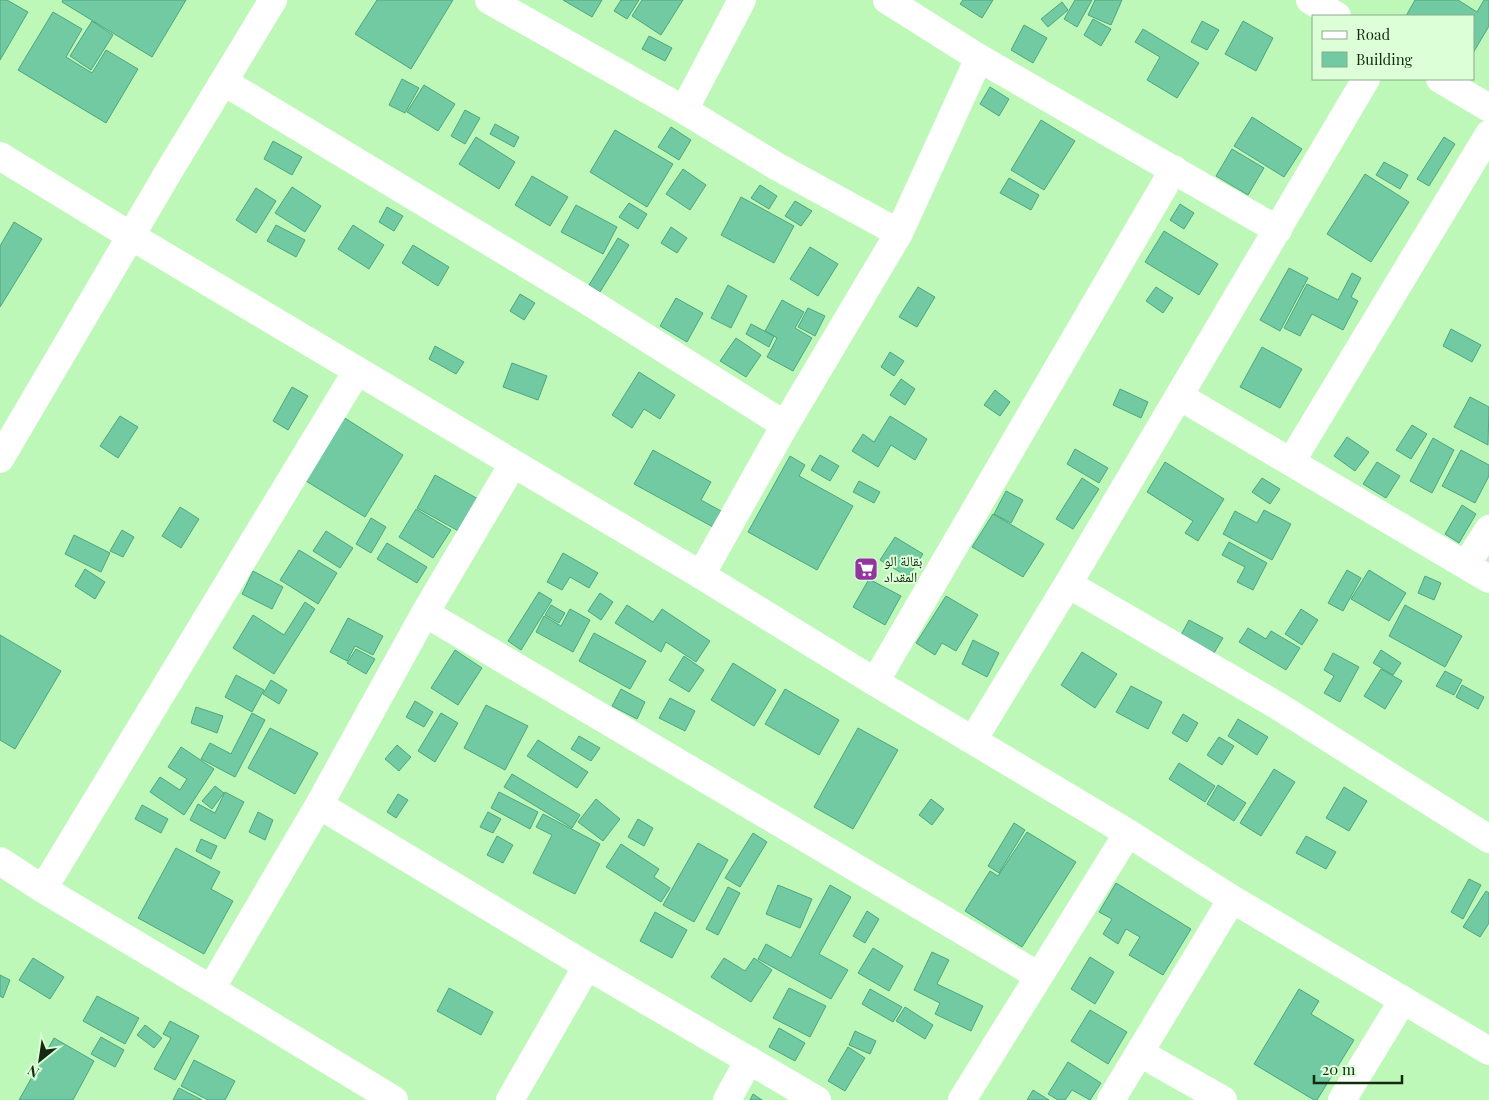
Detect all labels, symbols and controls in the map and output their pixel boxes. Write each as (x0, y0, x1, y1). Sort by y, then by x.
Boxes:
legend (1312, 15, 1474, 80)
text: Road (1356, 24, 1390, 44)
text: Building (1356, 49, 1413, 69)
place label: بقالة الو المقداد (884, 551, 923, 586)
supermarket icon: بقالة الو المقداد (853, 556, 879, 582)
north arrow (15, 1035, 65, 1085)
scale bar (1314, 1052, 1402, 1084)
text: 20 m (1322, 1059, 1356, 1079)
text: N (24, 1061, 42, 1082)

